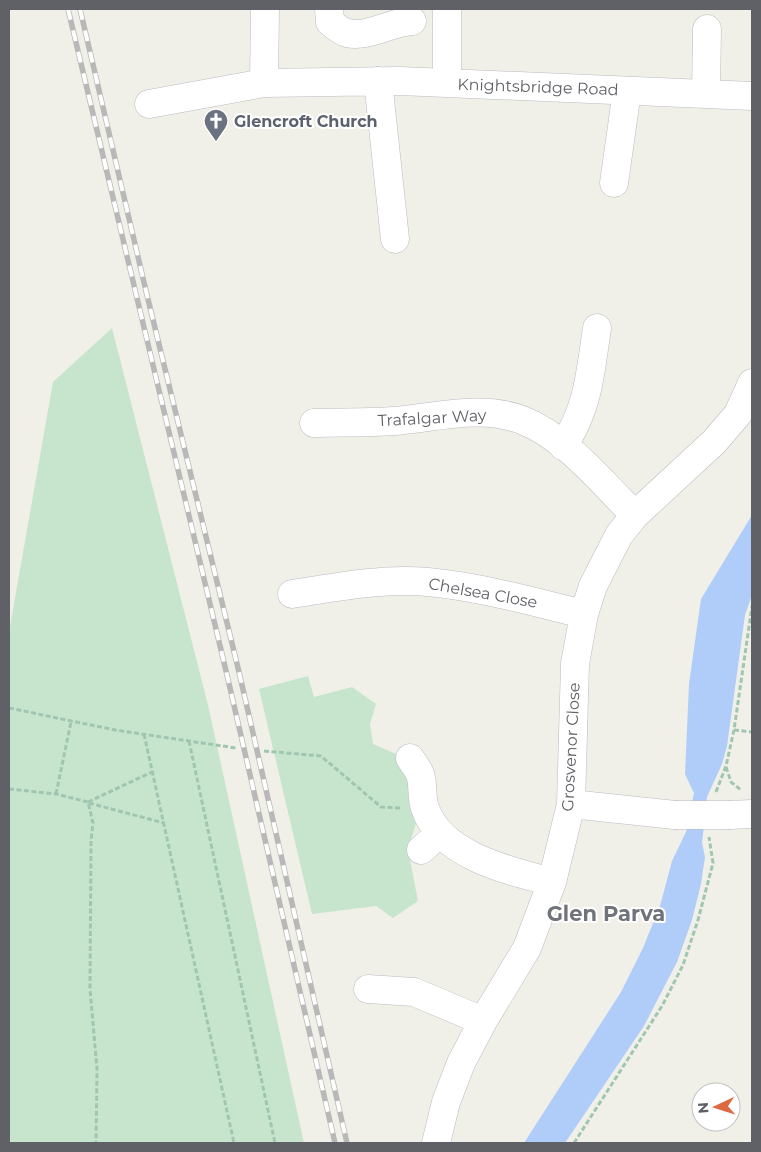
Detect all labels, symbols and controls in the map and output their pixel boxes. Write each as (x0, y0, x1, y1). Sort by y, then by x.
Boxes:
street label: Knightsbridge Road (457, 75, 619, 99)
church icon: Glencroft Church (203, 108, 229, 142)
place label: Glencroft Church (234, 112, 378, 131)
street label: Trafalgar Way (377, 406, 487, 430)
street label: Chelsea Close (427, 574, 539, 612)
street label: Grosvenor Close (558, 682, 584, 812)
district label: Glen Parva (547, 901, 665, 926)
north arrow (691, 1082, 741, 1132)
text: N (694, 1102, 712, 1114)

